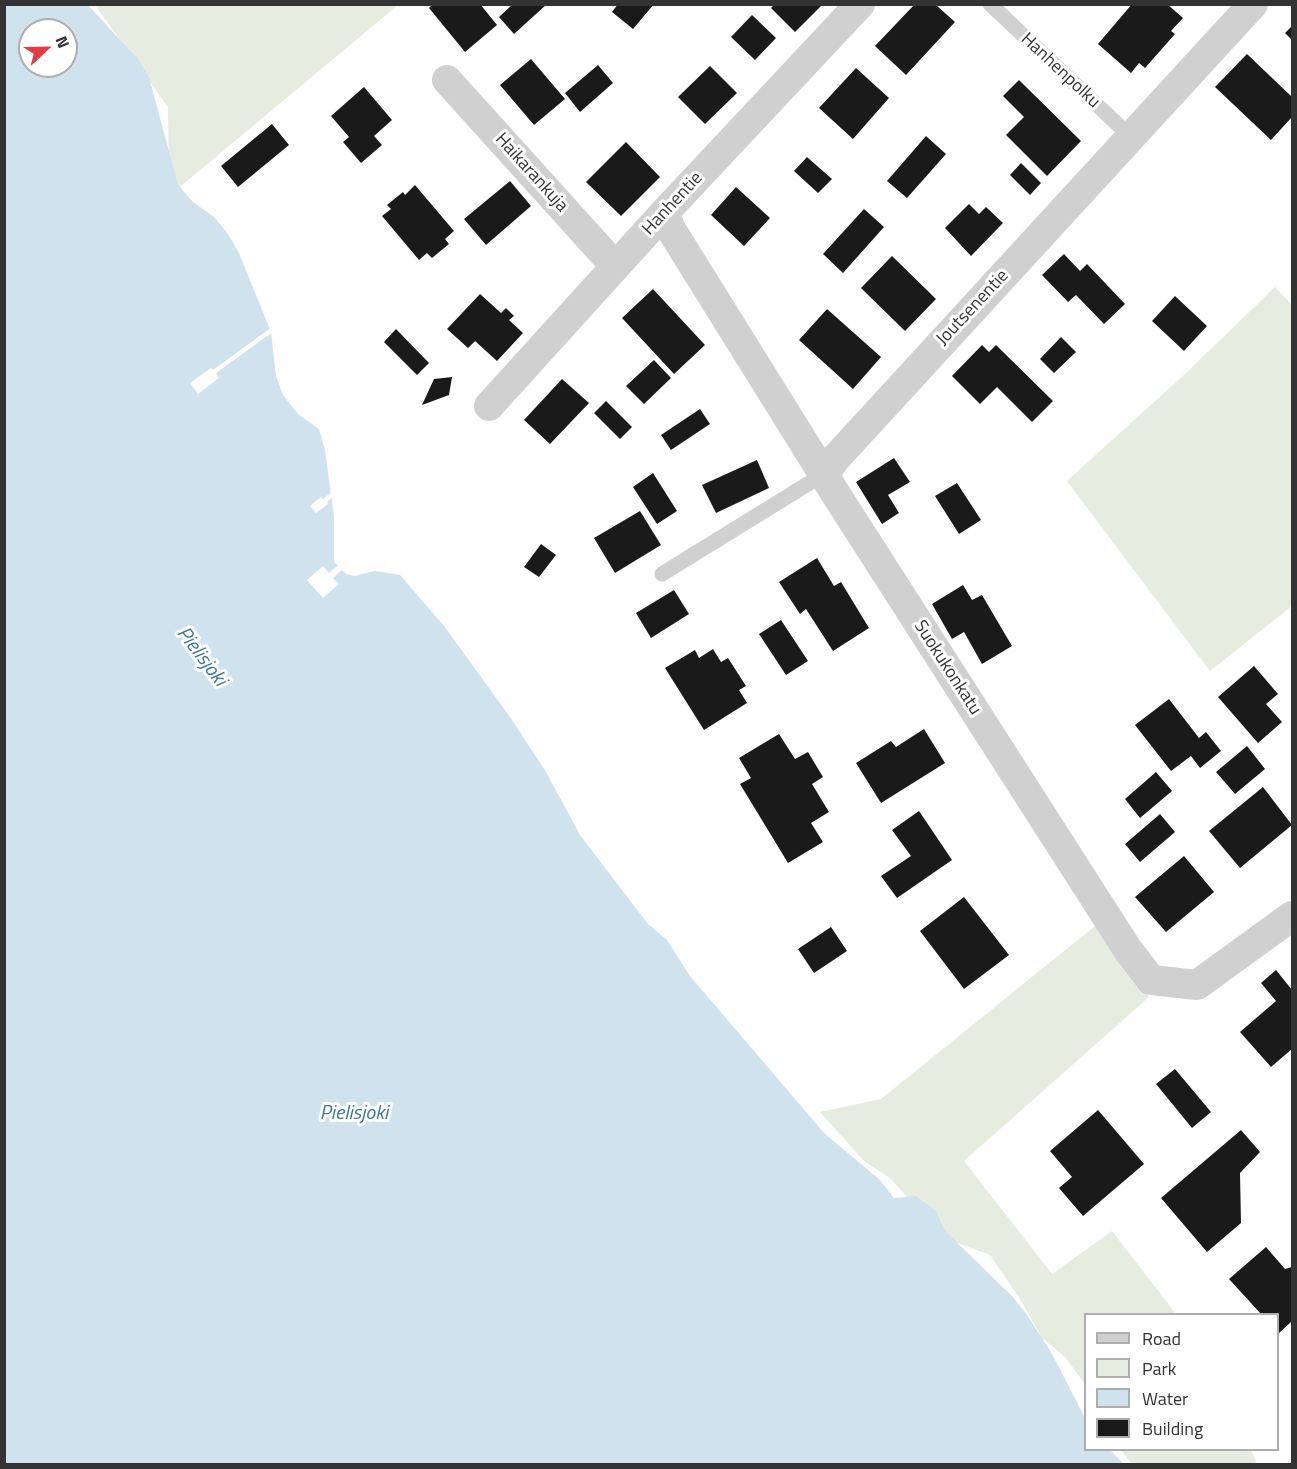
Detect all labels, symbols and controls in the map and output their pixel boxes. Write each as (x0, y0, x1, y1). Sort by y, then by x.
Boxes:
north arrow (18, 18, 78, 78)
street label: Hanhenpolku (1016, 29, 1104, 113)
text: N (50, 32, 76, 52)
street label: Haikarankuja (490, 129, 572, 217)
street label: Hanhentie (638, 168, 708, 240)
street label: Joutsenentie (932, 266, 1014, 350)
street label: Suokukonkatu (909, 617, 985, 719)
water label: Pielisjoki (171, 622, 231, 692)
water label: Pielisjoki (320, 1102, 388, 1126)
legend (1084, 1313, 1279, 1451)
text: Road (1142, 1325, 1181, 1352)
text: Park (1142, 1355, 1176, 1382)
text: Water (1142, 1385, 1188, 1412)
text: Building (1142, 1415, 1203, 1442)

